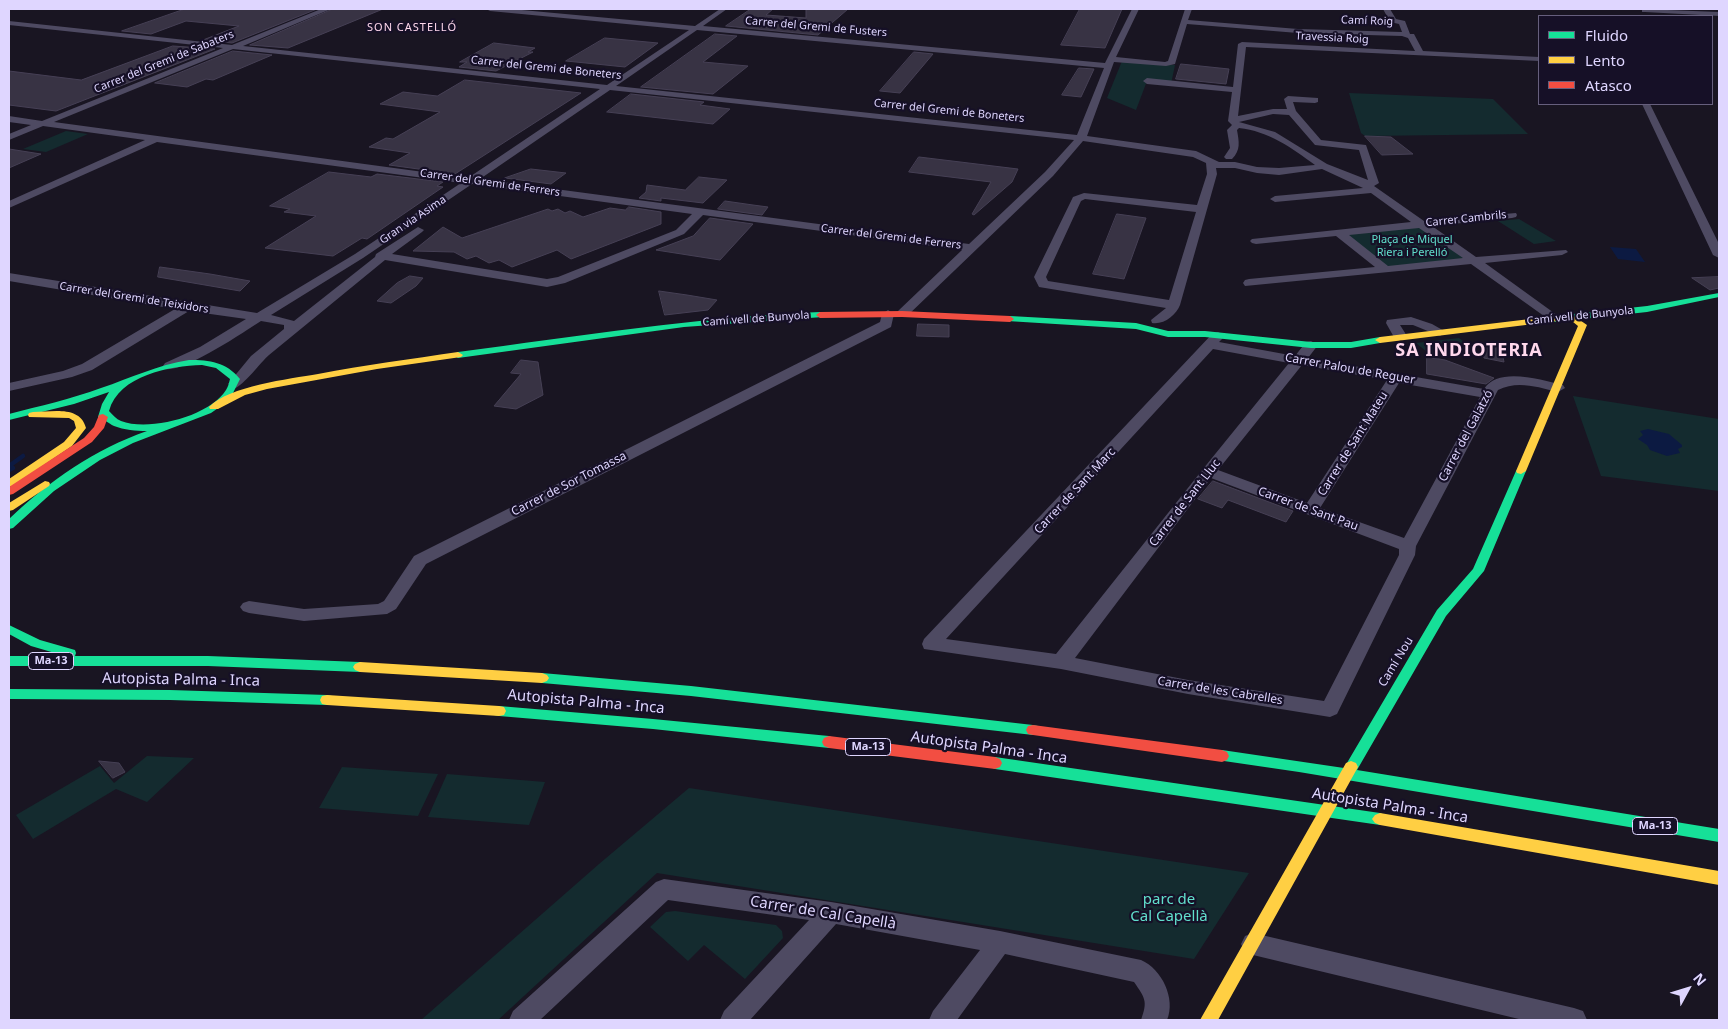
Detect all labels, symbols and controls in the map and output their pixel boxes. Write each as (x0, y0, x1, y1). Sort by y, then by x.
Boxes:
street label: Camí Roig (1341, 13, 1393, 29)
street label: Carrer del Gremi de Fusters (745, 14, 887, 40)
legend (1538, 15, 1713, 105)
district label: SON CASTELLÓ (365, 21, 459, 35)
text: Fluido (1585, 25, 1628, 45)
street label: Carrer del Gremi de Sabaters (92, 28, 236, 96)
street label: Travessia Roig (1295, 29, 1369, 47)
text: Lento (1585, 50, 1625, 70)
street label: Carrer del Gremi de Boneters (470, 54, 622, 82)
text: Atasco (1585, 75, 1632, 95)
street label: Carrer del Gremi de Boneters (873, 97, 1025, 125)
street label: Carrer del Gremi de Ferrers (419, 167, 561, 199)
street label: Gran via Asima (377, 193, 449, 247)
street label: Carrer Cambrils (1425, 208, 1507, 230)
street label: Carrer del Gremi de Ferrers (820, 222, 962, 252)
park label: Plaça de Miquel Riera i Perelló (1371, 233, 1453, 259)
street label: Carrer del Gremi de Teixidors (58, 280, 210, 316)
street label: Camí vell de Bunyola (1526, 304, 1634, 328)
street label: Camí vell de Bunyola (702, 309, 810, 329)
district label: SA INDIOTERIA (1394, 340, 1544, 362)
street label: Carrer Palou de Reguer (1284, 350, 1416, 388)
street label: Carrer del Galatzó (1436, 388, 1496, 484)
street label: Carrer de Sant Mateu (1315, 389, 1391, 499)
street label: Carrer de Sant Marc (1031, 445, 1119, 537)
street label: Carrer de Sor Tomassa (509, 449, 629, 519)
street label: Carrer de Sant Lluc (1146, 456, 1224, 550)
street label: Carrer de Sant Pau (1256, 484, 1360, 534)
street label: Camí Nou (1376, 634, 1416, 690)
road number: Ma-13 (28, 652, 74, 669)
street label: Autopista Palma - Inca (102, 670, 260, 690)
street label: Carrer de les Cabrelles (1156, 674, 1284, 708)
street label: Autopista Palma - Inca (507, 686, 665, 718)
street label: Autopista Palma - Inca (910, 728, 1068, 768)
road number: Ma-13 (846, 739, 890, 756)
street label: Autopista Palma - Inca (1311, 785, 1469, 827)
road number: Ma-13 (1632, 818, 1678, 834)
park label: parc de Cal Capellà (1130, 891, 1208, 926)
street label: Carrer de Cal Capellà (749, 893, 897, 933)
north arrow (1663, 964, 1713, 1014)
text: N (1689, 969, 1711, 990)

